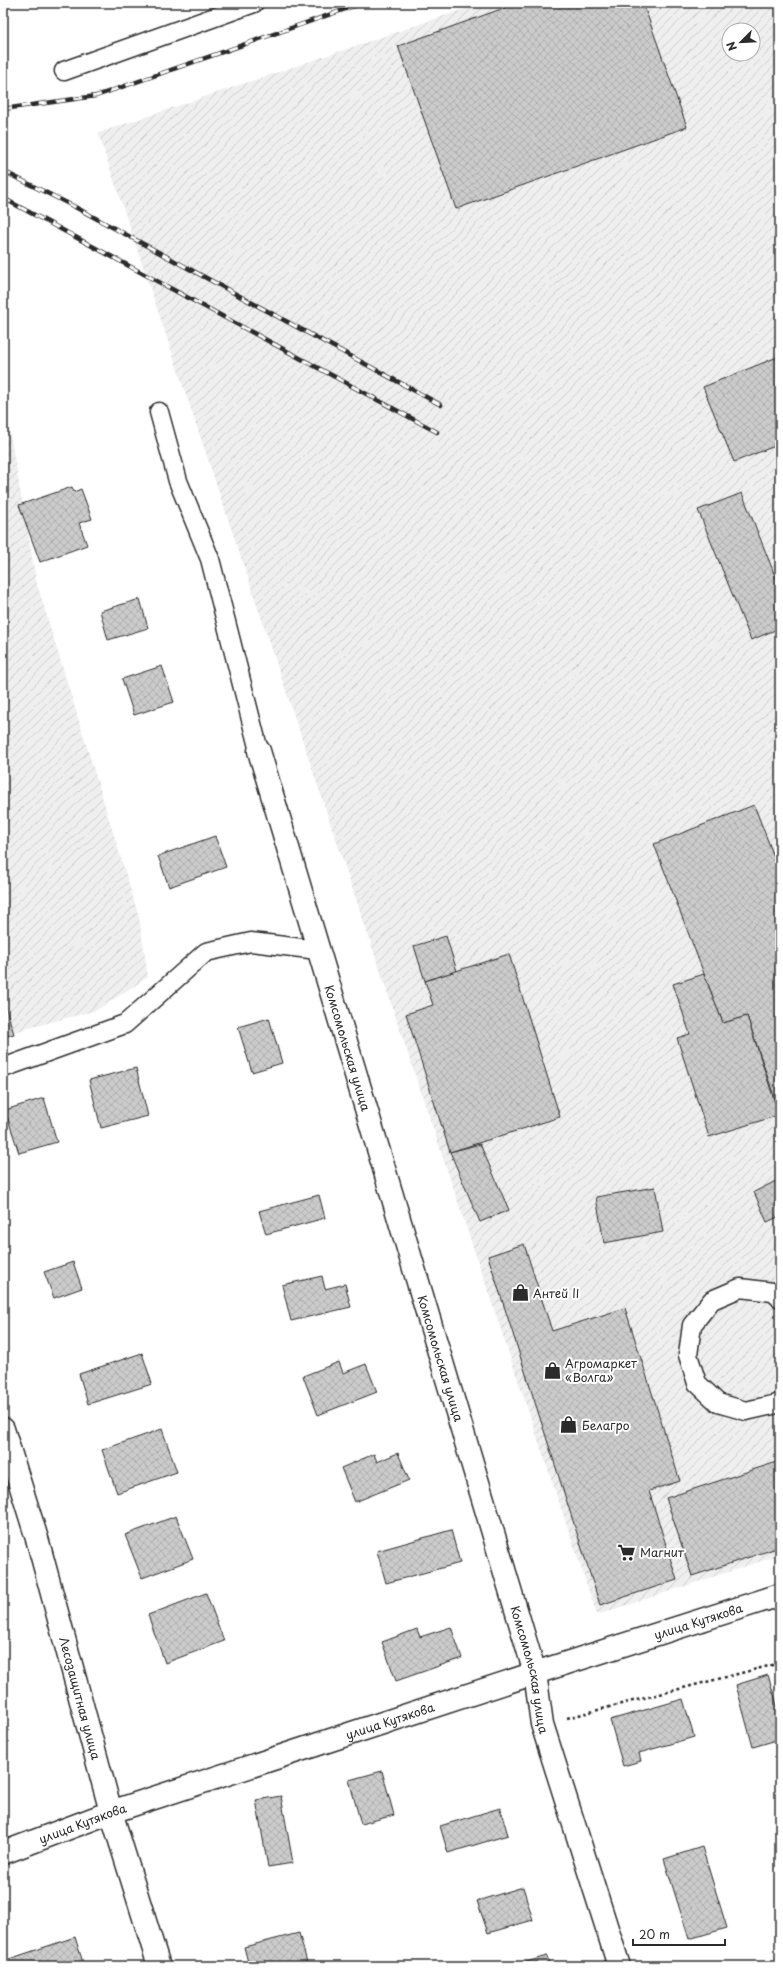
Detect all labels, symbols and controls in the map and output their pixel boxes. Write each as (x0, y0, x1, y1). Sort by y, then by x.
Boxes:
north arrow (721, 22, 761, 62)
text: N (722, 39, 741, 54)
street label: Комсомольская улица (321, 983, 375, 1114)
shop icon: Антей II (510, 1283, 530, 1303)
place label: Антей II (533, 1284, 580, 1302)
street label: Комсомольская улица (413, 1293, 468, 1424)
place label: Агромаркет «Волга» (565, 1354, 637, 1386)
shop icon: Агромаркет «Волга» (542, 1360, 562, 1380)
shop icon: Белагро (559, 1415, 579, 1435)
place label: Белагро (582, 1416, 630, 1434)
supermarket icon: Магнит (617, 1542, 637, 1562)
place label: Магнит (640, 1543, 685, 1561)
street label: улица Кутякова (651, 1598, 745, 1644)
street label: Комсомольская улица (506, 1603, 554, 1736)
street label: Лесозащитная улица (55, 1635, 106, 1762)
street label: улица Кутякова (343, 1697, 437, 1744)
street label: улица Кутякова (36, 1798, 129, 1848)
scale bar (633, 1921, 725, 1947)
text: 20 m (639, 1925, 670, 1943)

